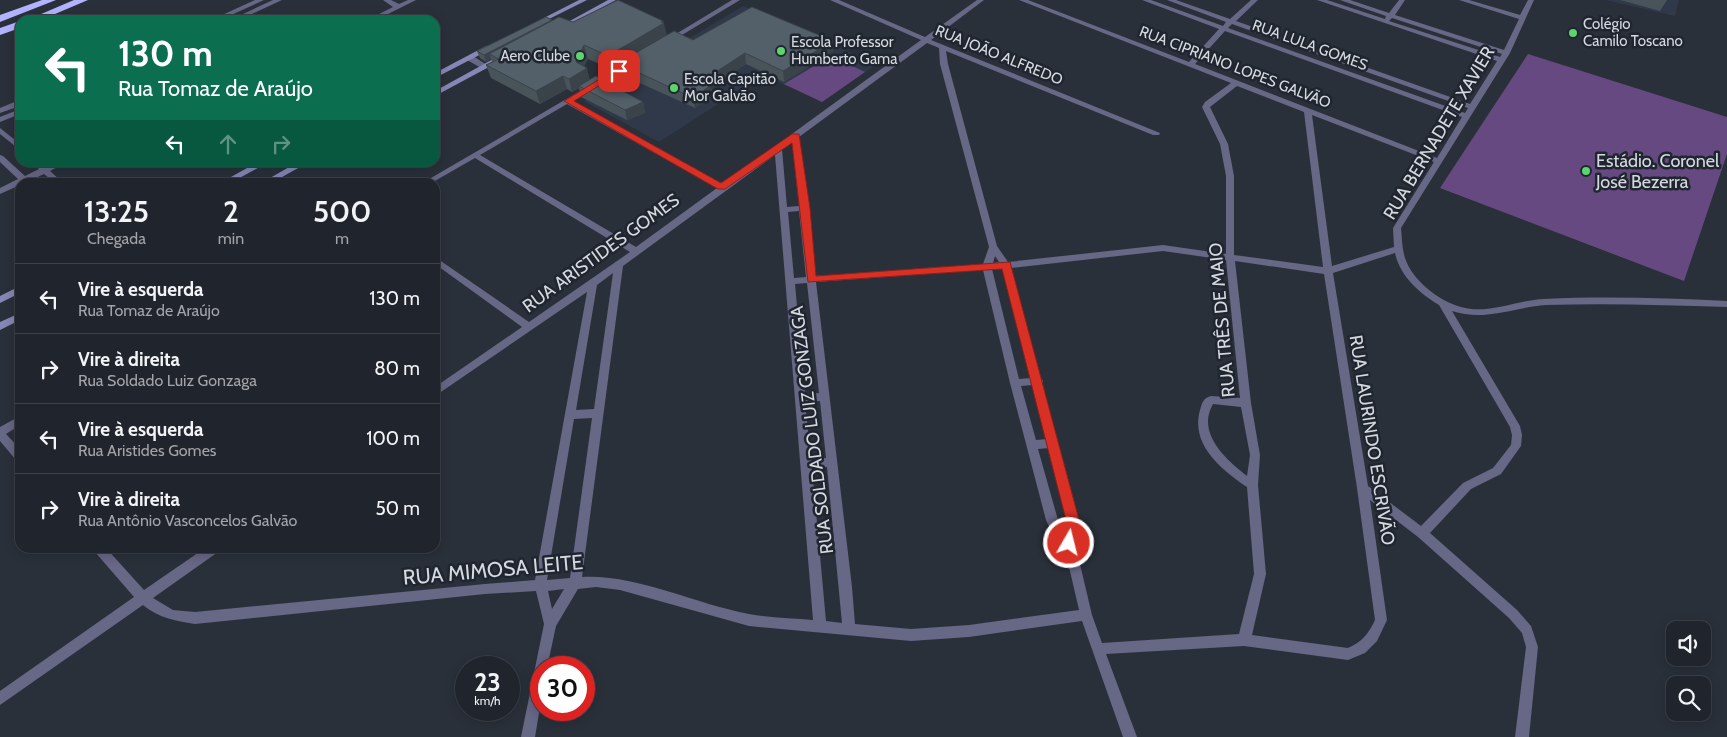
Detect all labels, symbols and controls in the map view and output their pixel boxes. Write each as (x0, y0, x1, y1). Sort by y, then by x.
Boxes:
place label: Colégio Camilo Toscano (1583, 15, 1683, 50)
street label: RUA LULA GOMES (1250, 16, 1370, 74)
street label: RUA JOÃO ALFREDO (933, 21, 1065, 89)
street label: RUA CIPRIANO LOPES GALVÃO (1137, 22, 1333, 112)
marker: Colégio Camilo Toscano (1567, 27, 1579, 39)
text: 130 m (118, 32, 213, 75)
place label: Escola Professor Humberto Gama (791, 33, 898, 68)
icon: left (35, 35, 100, 100)
street label: RUA BERNADETE XAVIER (1379, 42, 1499, 224)
marker: Escola Professor Humberto Gama (775, 45, 787, 57)
place label: Aero Clube (500, 47, 570, 65)
marker: Aero Clube (574, 50, 586, 62)
pin (598, 50, 640, 92)
icon: arrive (605, 57, 633, 85)
place label: Escola Capitão Mor Galvão (684, 70, 776, 105)
text: Rua Tomaz de Araújo (118, 75, 313, 102)
marker: Escola Capitão Mor Galvão (668, 82, 680, 94)
icon: left (161, 130, 189, 158)
icon: ahead (214, 130, 242, 158)
icon: right (267, 130, 295, 158)
place label: Estádio. Coronel José Bezerra (1595, 150, 1720, 193)
marker: Estádio. Coronel José Bezerra (1580, 165, 1592, 177)
street label: RUA ARISTIDES GOMES (518, 189, 684, 317)
text: 13:25 (84, 193, 149, 230)
text: 2 (223, 193, 239, 230)
text: 500 (313, 193, 371, 230)
text: Chegada (87, 229, 146, 248)
text: min (218, 229, 244, 248)
text: m (335, 229, 349, 248)
street label: RUA TRÊS DE MAIO (1204, 242, 1240, 398)
text: Vire à esquerda (78, 278, 204, 301)
icon: left (35, 285, 63, 313)
text: 130 m (369, 287, 420, 310)
text: Rua Tomaz de Araújo (78, 301, 220, 320)
street label: RUA SOLDADO LUIZ GONZAGA (786, 305, 838, 555)
street label: RUA LAURINDO ESCRIVÃO (1345, 333, 1400, 547)
text: Vire à direita (78, 348, 180, 371)
icon: right (35, 355, 63, 383)
text: 80 m (374, 357, 420, 380)
text: Rua Soldado Luiz Gonzaga (78, 371, 257, 390)
text: Vire à esquerda (78, 418, 204, 441)
icon: left (35, 425, 63, 453)
text: 100 m (366, 427, 420, 450)
text: Rua Aristides Gomes (78, 441, 216, 460)
text: Vire à direita (78, 488, 180, 511)
icon: right (35, 495, 63, 523)
text: 50 m (376, 497, 420, 520)
text: Rua Antônio Vasconcelos Galvão (78, 511, 297, 530)
position arrow (1042, 516, 1094, 568)
street label: RUA MIMOSA LEITE (402, 549, 584, 590)
map controls (1666, 621, 1711, 721)
button: sound (1666, 621, 1711, 666)
speed limit sign: 30 (530, 656, 595, 721)
text: 23 (474, 667, 501, 697)
button: search (1666, 676, 1711, 721)
text: km/h (474, 693, 501, 708)

